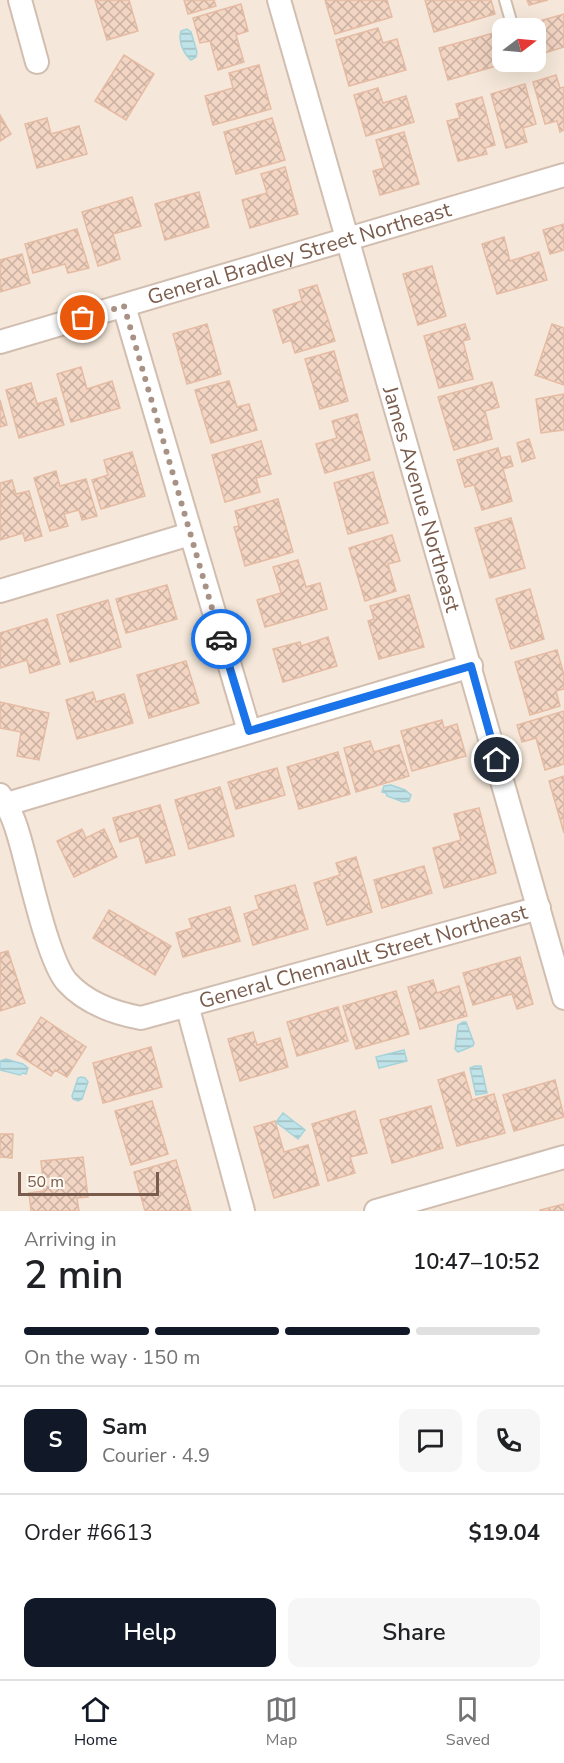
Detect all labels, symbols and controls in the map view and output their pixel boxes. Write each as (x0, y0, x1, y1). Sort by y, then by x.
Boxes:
north arrow (492, 18, 546, 72)
map controls (492, 18, 546, 72)
street label: General Bradley Street Northeast (144, 195, 455, 312)
pin (57, 292, 108, 343)
icon: bag (66, 301, 99, 334)
street label: James Avenue Northeast (376, 382, 467, 616)
courier (191, 609, 251, 669)
icon: car (205, 623, 238, 656)
pin (471, 734, 522, 785)
icon: home (480, 743, 513, 776)
street label: General Chennault Street Northeast (196, 898, 531, 1015)
scale bar (18, 1169, 159, 1196)
text: 50 m (27, 1171, 64, 1193)
text: Arriving in (24, 1226, 117, 1253)
text: 10:47–10:52 (413, 1247, 540, 1277)
text: 2 min (24, 1249, 123, 1302)
text: On the way · 150 m (24, 1344, 200, 1371)
button: chat (399, 1409, 462, 1472)
button: phone (477, 1409, 540, 1472)
text: Sam (102, 1412, 147, 1442)
text: S (49, 1425, 62, 1455)
text: Courier · 4.9 (102, 1442, 210, 1469)
text: Order #6613 (24, 1518, 153, 1548)
text: $19.04 (469, 1518, 540, 1548)
button: Help (24, 1598, 276, 1667)
button: Share (288, 1598, 540, 1667)
tab: Home (74, 1693, 117, 1751)
tab: Map (265, 1693, 298, 1751)
tab: Saved (446, 1693, 490, 1751)

